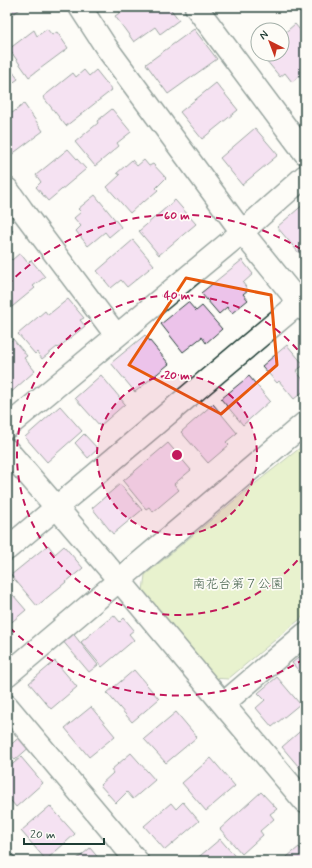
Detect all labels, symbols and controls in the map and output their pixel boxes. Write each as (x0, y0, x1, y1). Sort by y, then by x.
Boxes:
north arrow (250, 22, 290, 62)
text: N (257, 28, 271, 43)
text: 60 m (164, 208, 190, 224)
text: 40 m (164, 288, 191, 304)
text: 20 m (164, 368, 190, 384)
centre of rings (170, 448, 184, 462)
park label: 南花台第７公園 (192, 576, 284, 593)
scale bar (24, 820, 104, 846)
text: 20 m (30, 827, 56, 843)

